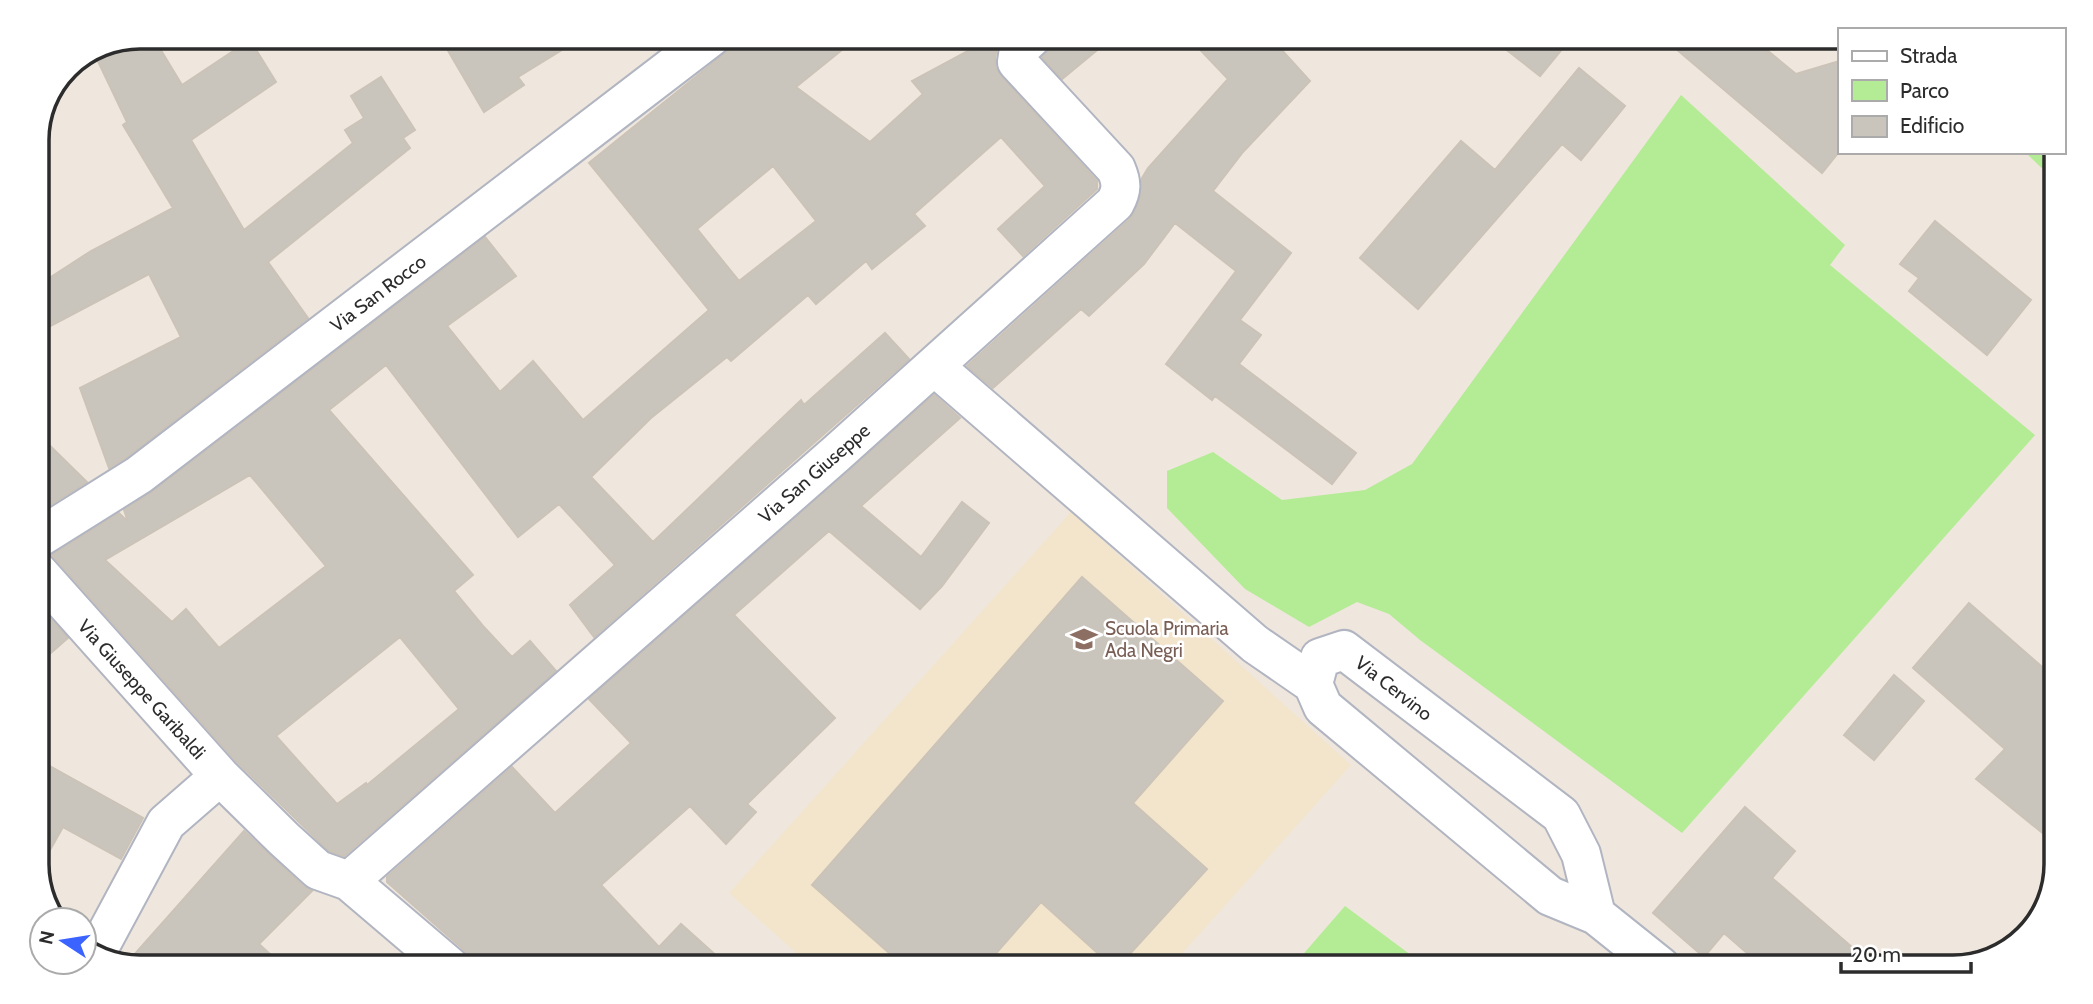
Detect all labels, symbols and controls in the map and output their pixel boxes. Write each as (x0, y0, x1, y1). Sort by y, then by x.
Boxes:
legend (1838, 28, 2065, 154)
text: Strada (1900, 43, 1957, 68)
text: Parco (1900, 78, 1949, 103)
text: Edificio (1900, 113, 1964, 138)
street label: Via San Rocco (326, 250, 431, 337)
street label: Via San Giuseppe (754, 419, 875, 528)
street label: Via Giuseppe Garibaldi (73, 615, 210, 764)
place label: Scuola Primaria Ada Negri (1105, 617, 1229, 662)
school or university icon: Scuola Primaria Ada Negri (1069, 624, 1099, 654)
street label: Via Cervino (1351, 651, 1437, 726)
north arrow (28, 906, 98, 976)
text: N (34, 929, 60, 947)
scale bar (1841, 930, 1970, 974)
text: 20 m (1852, 942, 1901, 967)

